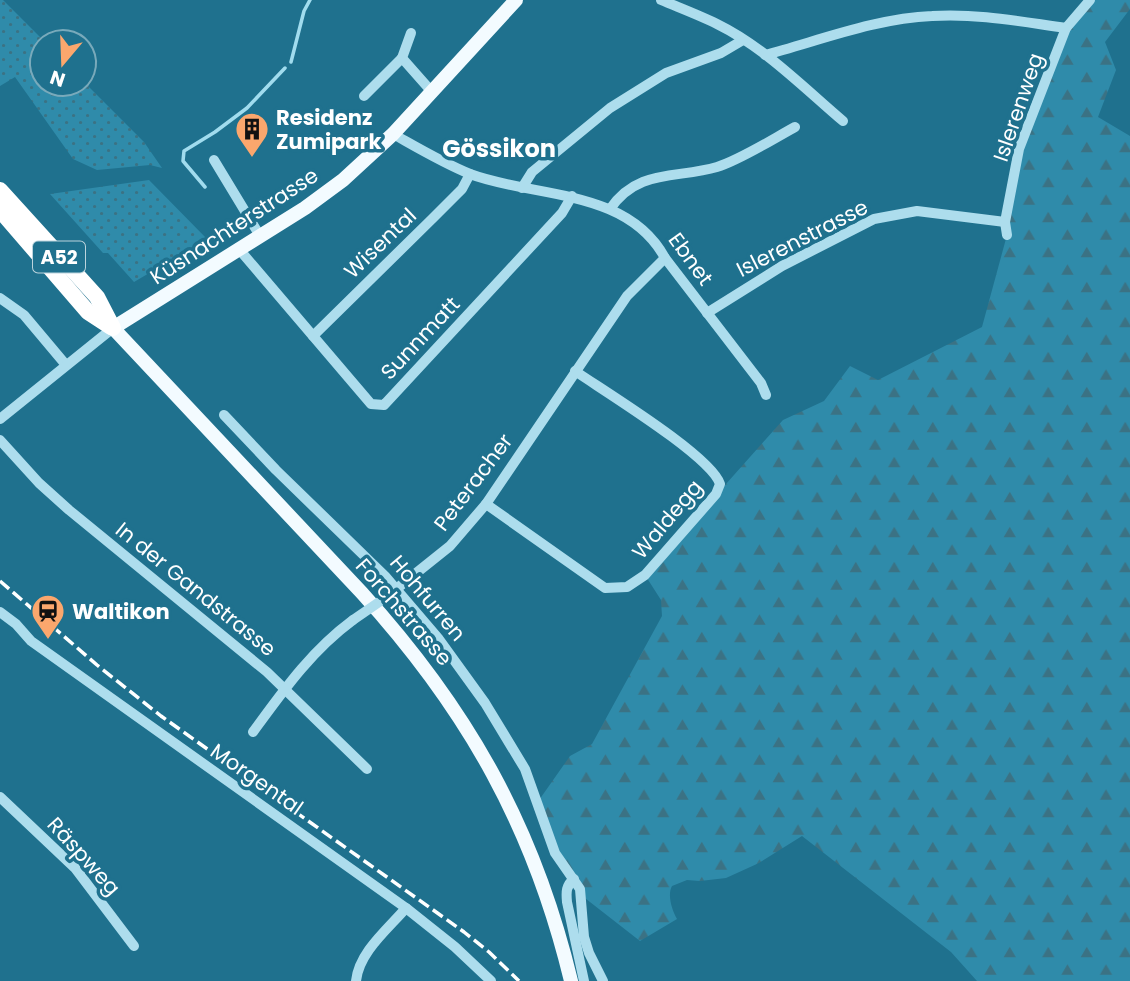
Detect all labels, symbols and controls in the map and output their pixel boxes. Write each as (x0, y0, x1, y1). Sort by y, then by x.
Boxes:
north arrow (28, 28, 98, 98)
street label: Islerenweg (986, 49, 1050, 165)
text: N (46, 64, 69, 94)
place label: Residenz Zumipark (276, 103, 382, 156)
building icon: Residenz Zumipark (233, 110, 271, 159)
district label: Gössikon (442, 132, 556, 165)
street label: Küsnachterstrasse (144, 161, 324, 291)
street label: Islerenstrasse (731, 192, 873, 284)
street label: Wisental (338, 201, 422, 285)
street label: Ebnet (662, 227, 720, 291)
road number: A52 (33, 242, 85, 272)
street label: Sunnmatt (374, 290, 466, 386)
street label: Peteracher (427, 427, 519, 537)
street label: Waldegg (625, 473, 709, 565)
street label: In der Gandstrasse (110, 515, 282, 663)
street label: Hohfurren (384, 549, 472, 647)
street label: Forchstrasse (349, 552, 459, 672)
station icon: Waltikon (29, 592, 67, 641)
place label: Waltikon (72, 597, 170, 626)
street label: Morgental (205, 736, 309, 822)
street label: Räspweg (41, 810, 127, 902)

